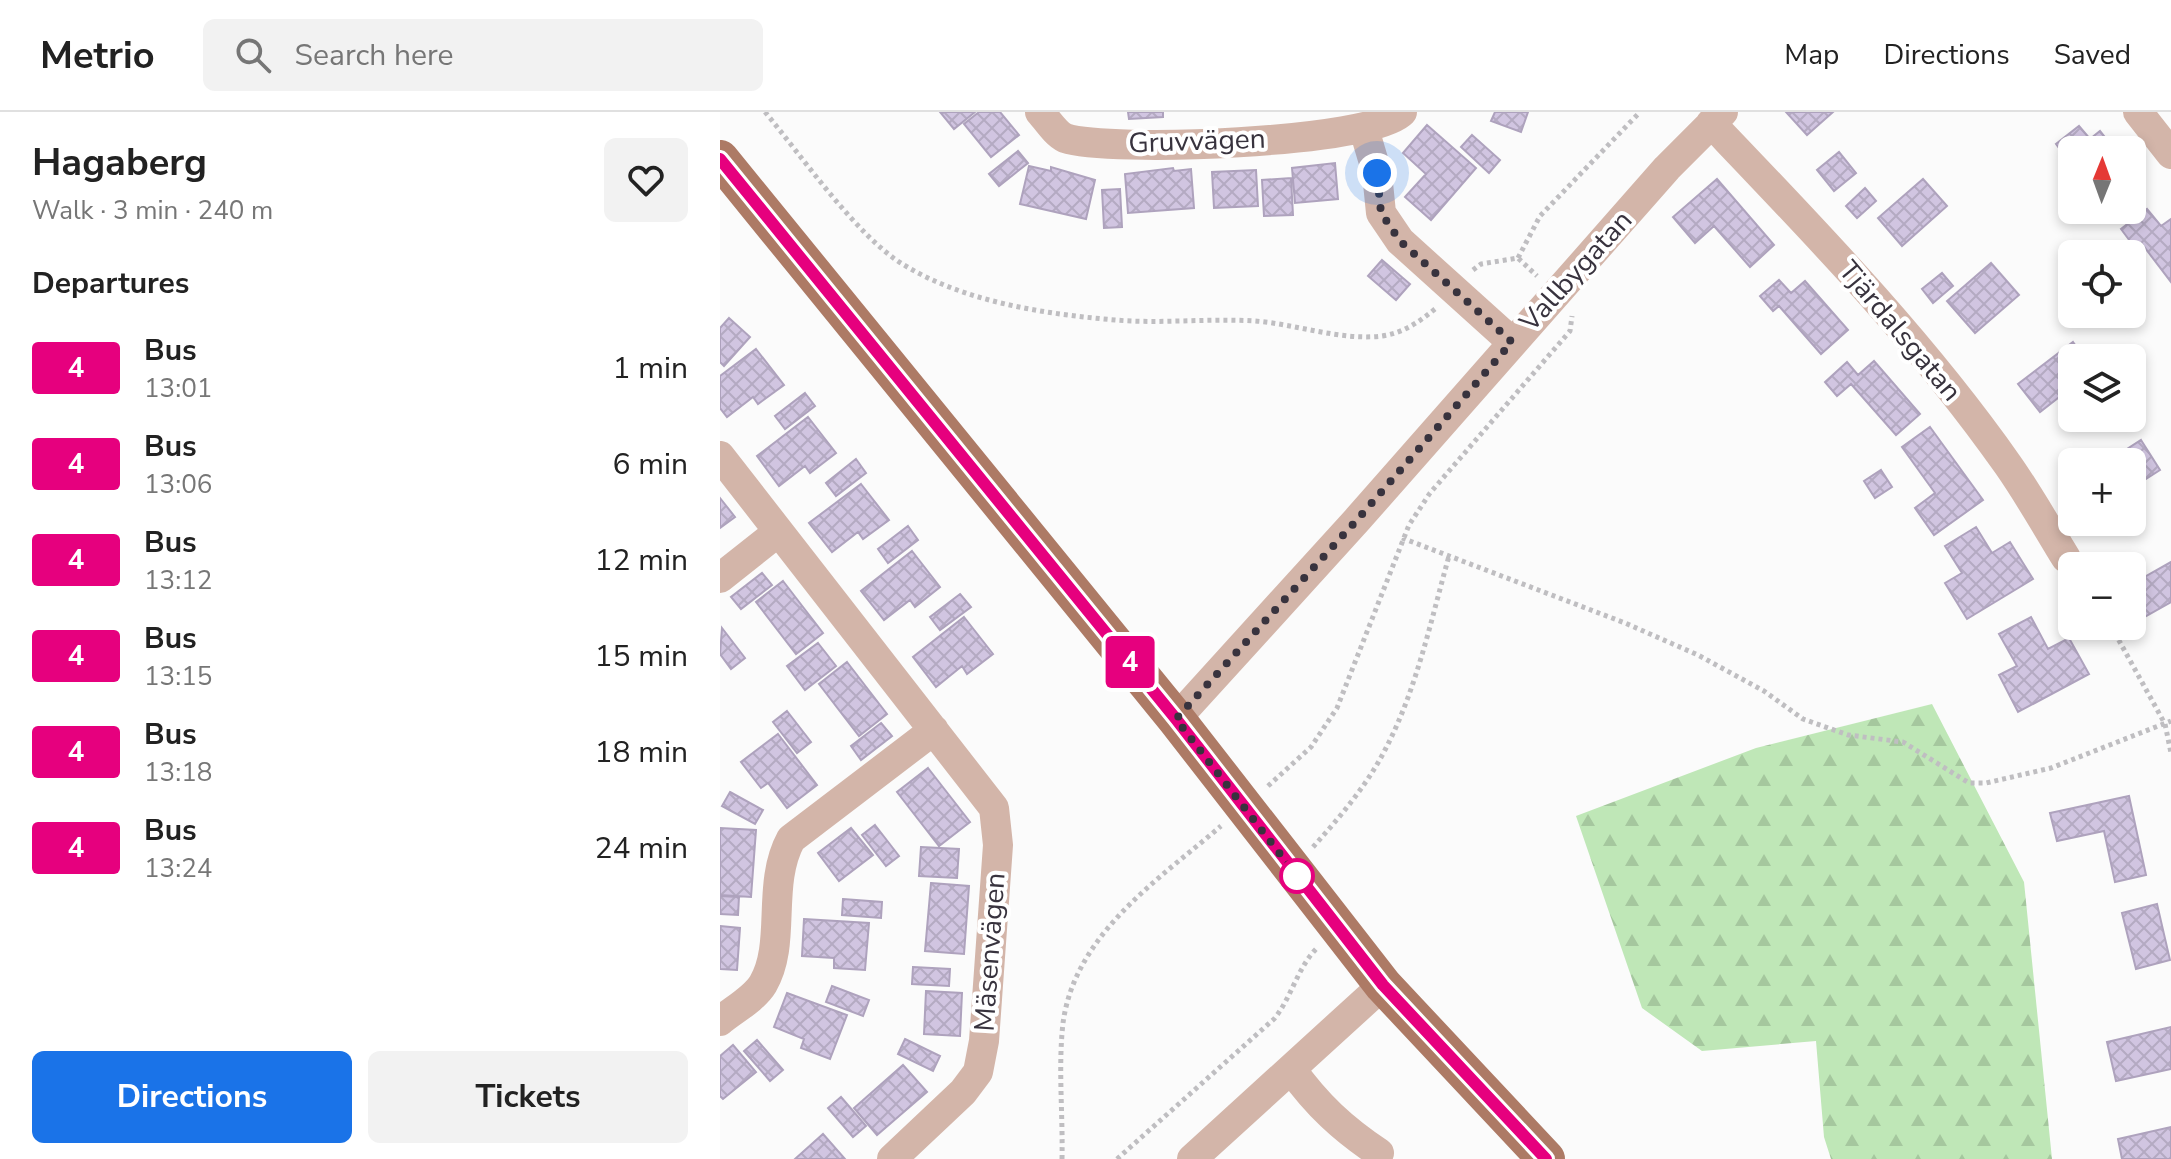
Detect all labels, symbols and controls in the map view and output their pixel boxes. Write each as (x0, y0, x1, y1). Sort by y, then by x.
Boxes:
search box (203, 19, 763, 91)
text: Metrio (40, 30, 155, 81)
icon: search (231, 33, 275, 77)
text: Search here (295, 35, 454, 76)
text: Map (1784, 36, 1839, 74)
text: Directions (1883, 36, 2010, 74)
text: Saved (2054, 36, 2131, 74)
street label: Gruvvägen (1128, 120, 1266, 162)
north arrow (2058, 136, 2146, 224)
map controls (2058, 136, 2146, 640)
text: Hagaberg (32, 137, 207, 188)
button: heart (604, 138, 688, 222)
your location (1357, 153, 1397, 193)
text: Walk · 3 min · 240 m (32, 193, 273, 228)
street label: Vallbygatan (1511, 202, 1641, 341)
button: locate (2058, 240, 2146, 328)
street label: Tjärdalsgatan (1830, 253, 1970, 409)
text: Departures (32, 263, 189, 304)
text: Bus (144, 330, 197, 371)
button: layers (2058, 344, 2146, 432)
text: 1 min (613, 348, 688, 389)
text: 4 (68, 349, 84, 387)
text: 13:01 (144, 371, 212, 406)
text: Bus (144, 426, 197, 467)
text: 6 min (613, 444, 688, 485)
text: 4 (68, 445, 84, 483)
button: + (2058, 448, 2146, 536)
text: 13:06 (144, 467, 212, 502)
text: Bus (144, 522, 197, 563)
text: 12 min (595, 540, 688, 581)
text: 4 (68, 541, 84, 579)
button: − (2058, 552, 2146, 640)
text: 13:12 (144, 563, 212, 598)
text: Bus (144, 618, 197, 659)
text: 15 min (595, 636, 688, 677)
line badge: 4 (1104, 636, 1156, 688)
text: 4 (68, 637, 84, 675)
text: 4 (1122, 643, 1138, 681)
text: 13:15 (144, 659, 212, 694)
text: Bus (144, 714, 197, 755)
text: 18 min (595, 732, 688, 773)
text: 4 (68, 733, 84, 771)
text: 13:18 (144, 755, 212, 790)
text: Bus (144, 810, 197, 851)
text: 24 min (595, 828, 688, 869)
text: 4 (68, 829, 84, 867)
text: 13:24 (144, 851, 212, 886)
unlabelled marker (1280, 859, 1314, 893)
street label: Mäsenvägen (965, 871, 1015, 1033)
button: Directions (32, 1051, 352, 1143)
button: Tickets (368, 1051, 688, 1143)

